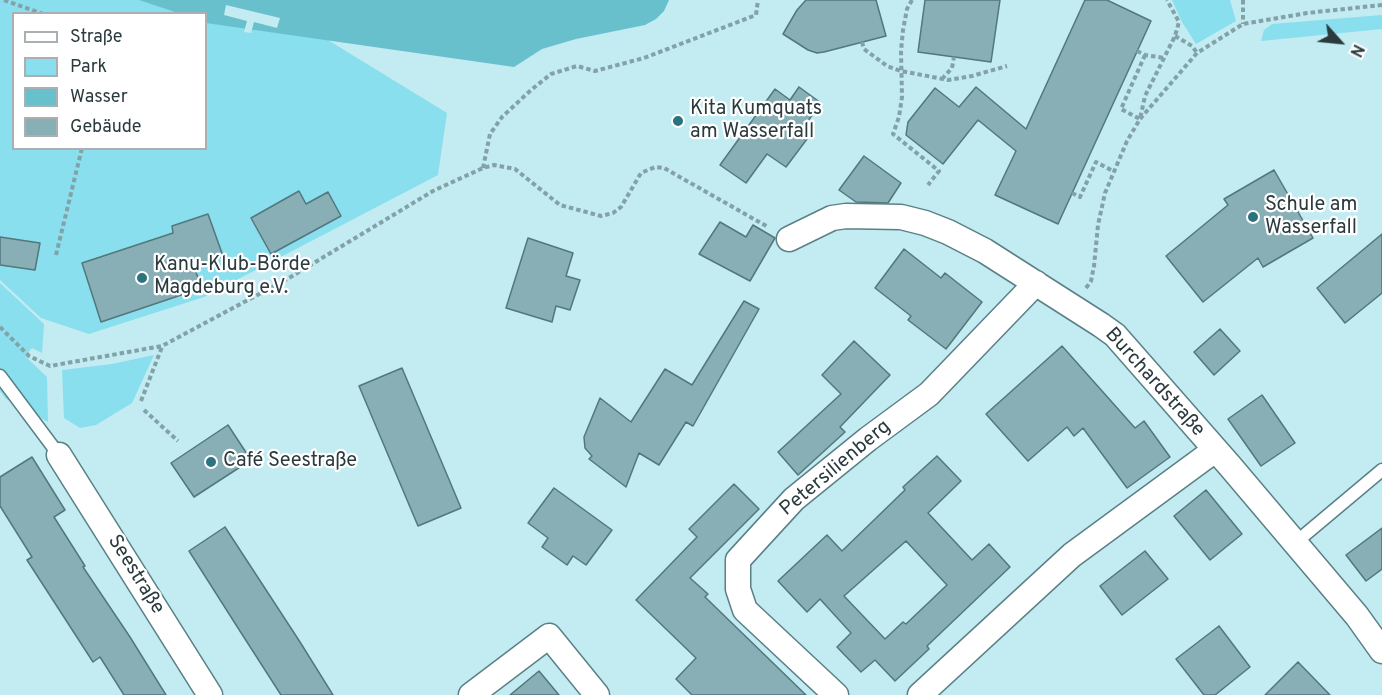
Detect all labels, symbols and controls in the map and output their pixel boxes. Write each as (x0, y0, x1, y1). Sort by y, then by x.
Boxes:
legend (12, 12, 207, 150)
north arrow (1310, 12, 1370, 72)
text: Straße (70, 26, 122, 49)
text: N (1345, 41, 1368, 60)
text: Park (70, 56, 107, 79)
text: Wasser (70, 86, 128, 109)
place label: Kita Kumquats am Wasserfall (690, 98, 822, 145)
marker: Kita Kumquats am Wasserfall (671, 114, 685, 128)
text: Gebäude (70, 116, 142, 139)
place label: Schule am Wasserfall (1265, 194, 1358, 241)
marker: Schule am Wasserfall (1246, 210, 1260, 224)
place label: Kanu-Klub-Börde Magdeburg e.V. (154, 254, 311, 301)
marker: Kanu-Klub-Börde Magdeburg e.V. (135, 271, 149, 285)
street label: Burchardstraße (1099, 324, 1209, 442)
street label: Petersilienberg (776, 416, 896, 522)
place label: Café Seestraße (223, 450, 357, 474)
marker: Café Seestraße (204, 455, 218, 469)
street label: Seestraße (101, 531, 169, 619)

